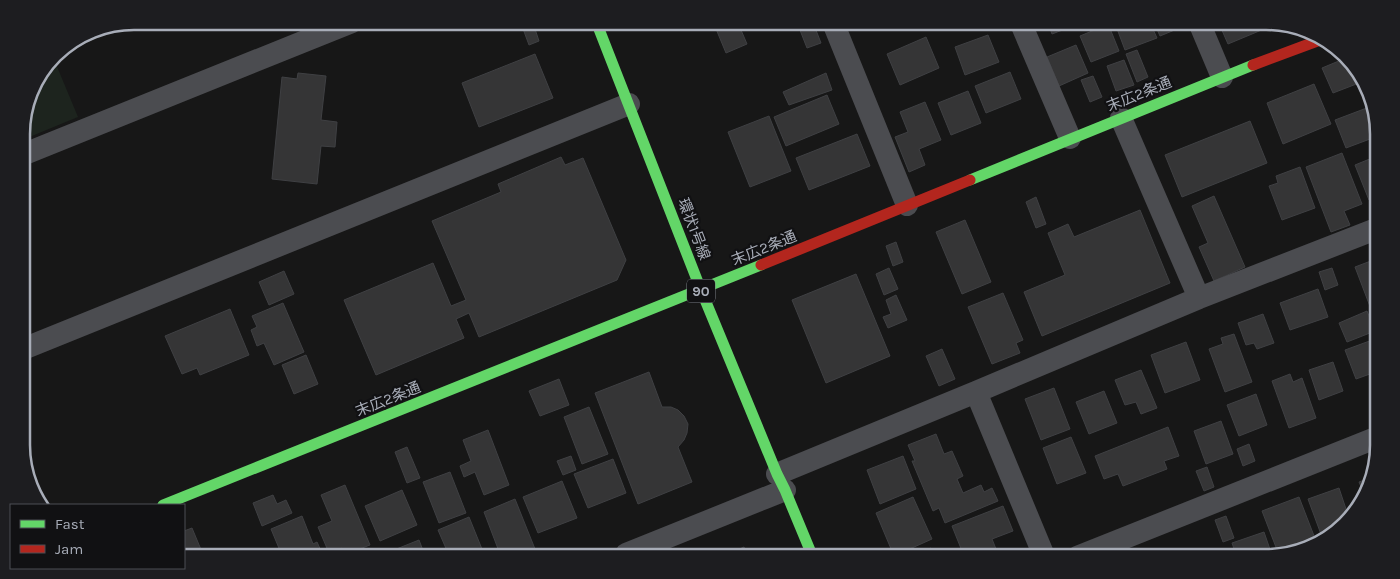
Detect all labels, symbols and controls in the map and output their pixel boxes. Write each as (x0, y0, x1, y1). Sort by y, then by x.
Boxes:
street label: 末広2条通 (1104, 73, 1174, 115)
street label: 環状1号線 (674, 195, 714, 263)
street label: 末広2条通 (729, 227, 799, 269)
road number: 90 (687, 280, 715, 302)
street label: 末広2条通 (353, 378, 423, 420)
legend (10, 504, 185, 569)
text: Fast (55, 515, 85, 533)
text: Jam (55, 540, 83, 558)

